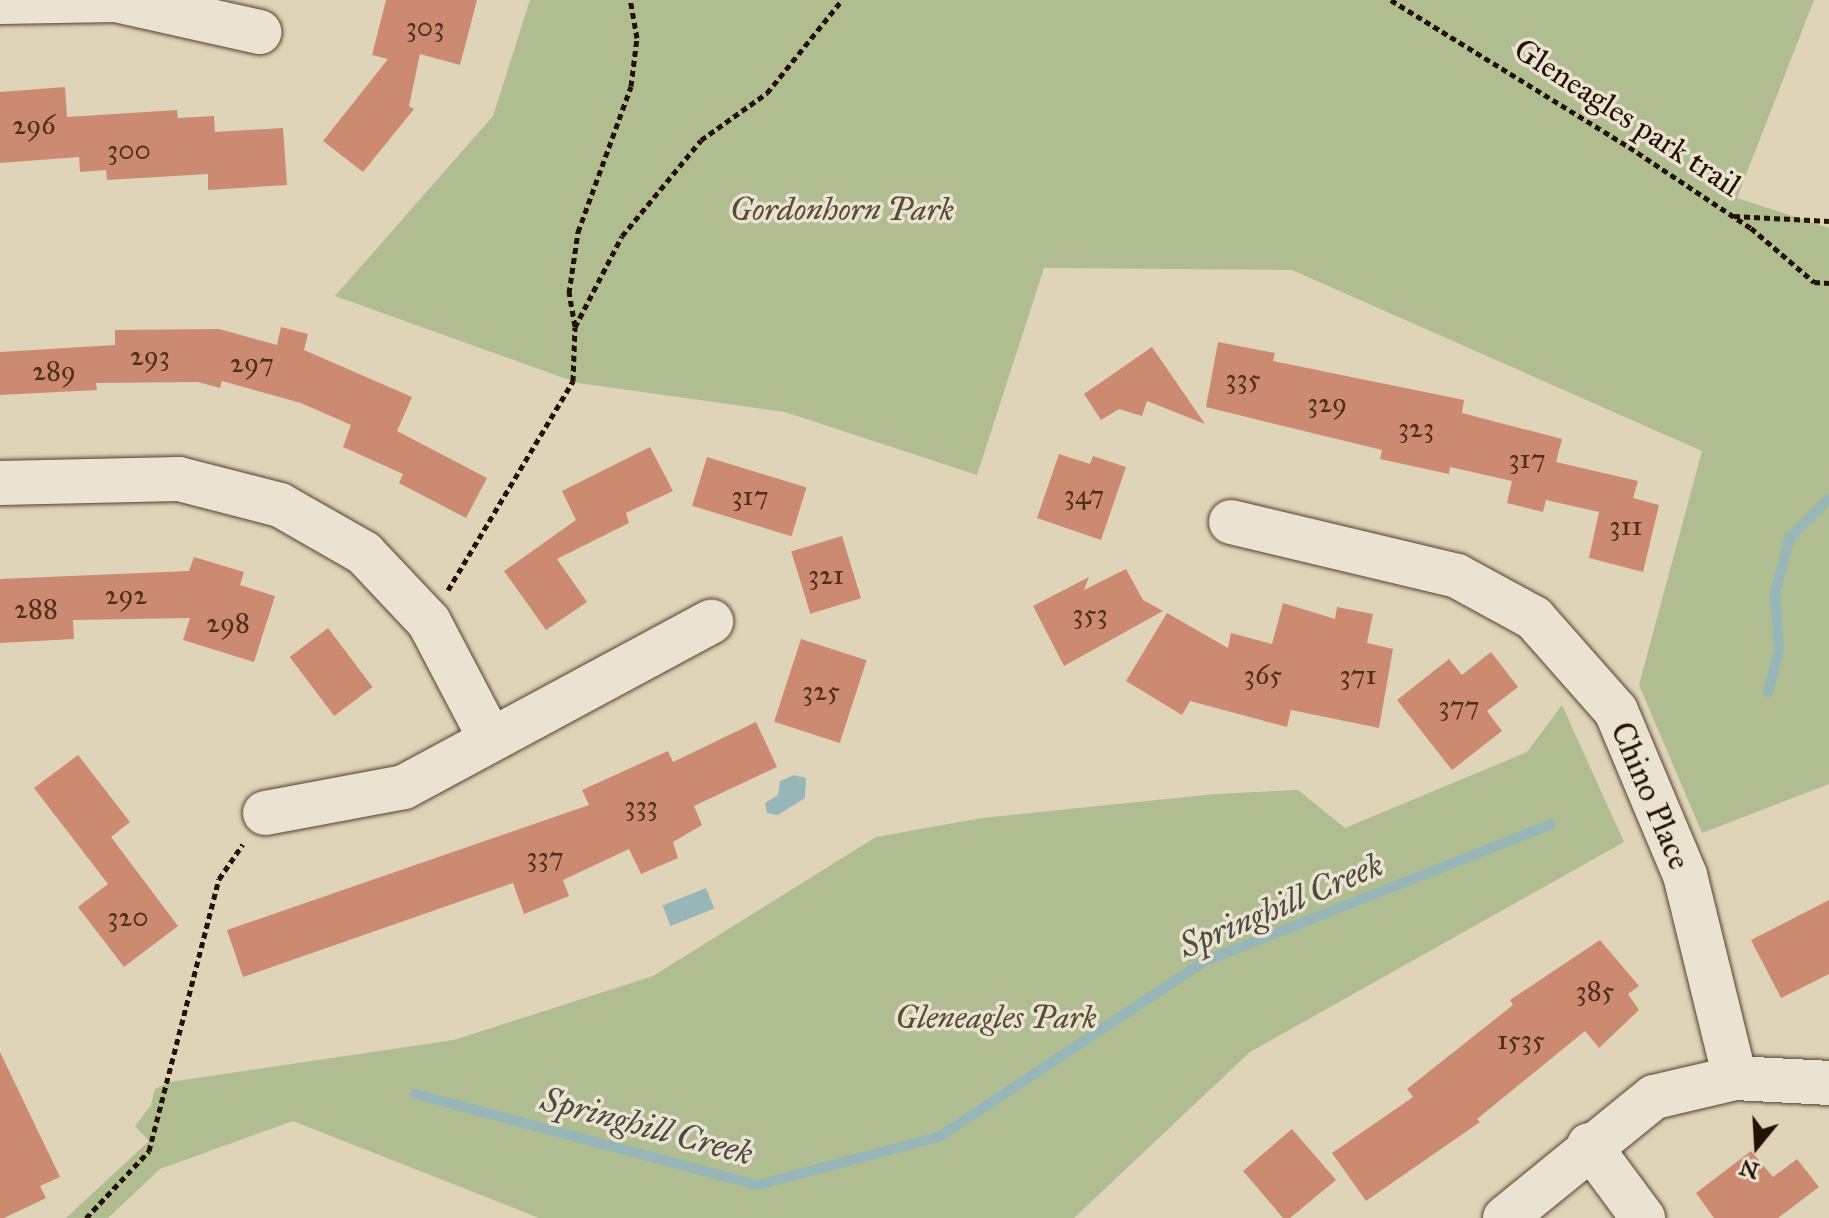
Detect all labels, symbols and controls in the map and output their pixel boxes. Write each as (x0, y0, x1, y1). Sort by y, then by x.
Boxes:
house number: 303 (406, 10, 444, 44)
street label: Gleneagles park trail (1507, 31, 1747, 205)
house number: 296 (12, 108, 56, 142)
house number: 300 (107, 133, 151, 167)
park label: Gordonhorn Park (730, 191, 954, 229)
house number: 293 (130, 339, 170, 373)
house number: 297 (230, 346, 274, 380)
house number: 289 (32, 354, 76, 388)
house number: 335 (1225, 362, 1261, 396)
house number: 329 (1307, 386, 1347, 420)
house number: 323 (1398, 411, 1434, 445)
house number: 317 (1508, 442, 1546, 476)
house number: 347 (1064, 478, 1104, 512)
house number: 317 (731, 479, 769, 513)
house number: 311 (1609, 509, 1643, 543)
house number: 321 (808, 558, 844, 592)
house number: 292 (105, 578, 147, 612)
house number: 288 (14, 592, 58, 626)
house number: 353 (1072, 597, 1108, 631)
house number: 298 (206, 606, 250, 640)
house number: 365 (1244, 658, 1282, 692)
house number: 371 (1339, 658, 1377, 692)
house number: 325 (802, 674, 840, 708)
house number: 377 (1438, 689, 1480, 723)
street label: Chino Place (1602, 717, 1698, 875)
house number: 333 (624, 789, 658, 823)
house number: 337 (526, 840, 564, 874)
water label: Springhill Creek (1173, 844, 1389, 966)
house number: 320 (107, 900, 149, 934)
house number: 385 (1575, 974, 1615, 1008)
park label: Gleneagles Park (895, 999, 1097, 1037)
house number: 1535 (1497, 1023, 1545, 1057)
water label: Springhill Creek (537, 1078, 757, 1174)
north arrow (1717, 1106, 1797, 1186)
text: N (1736, 1154, 1762, 1185)

